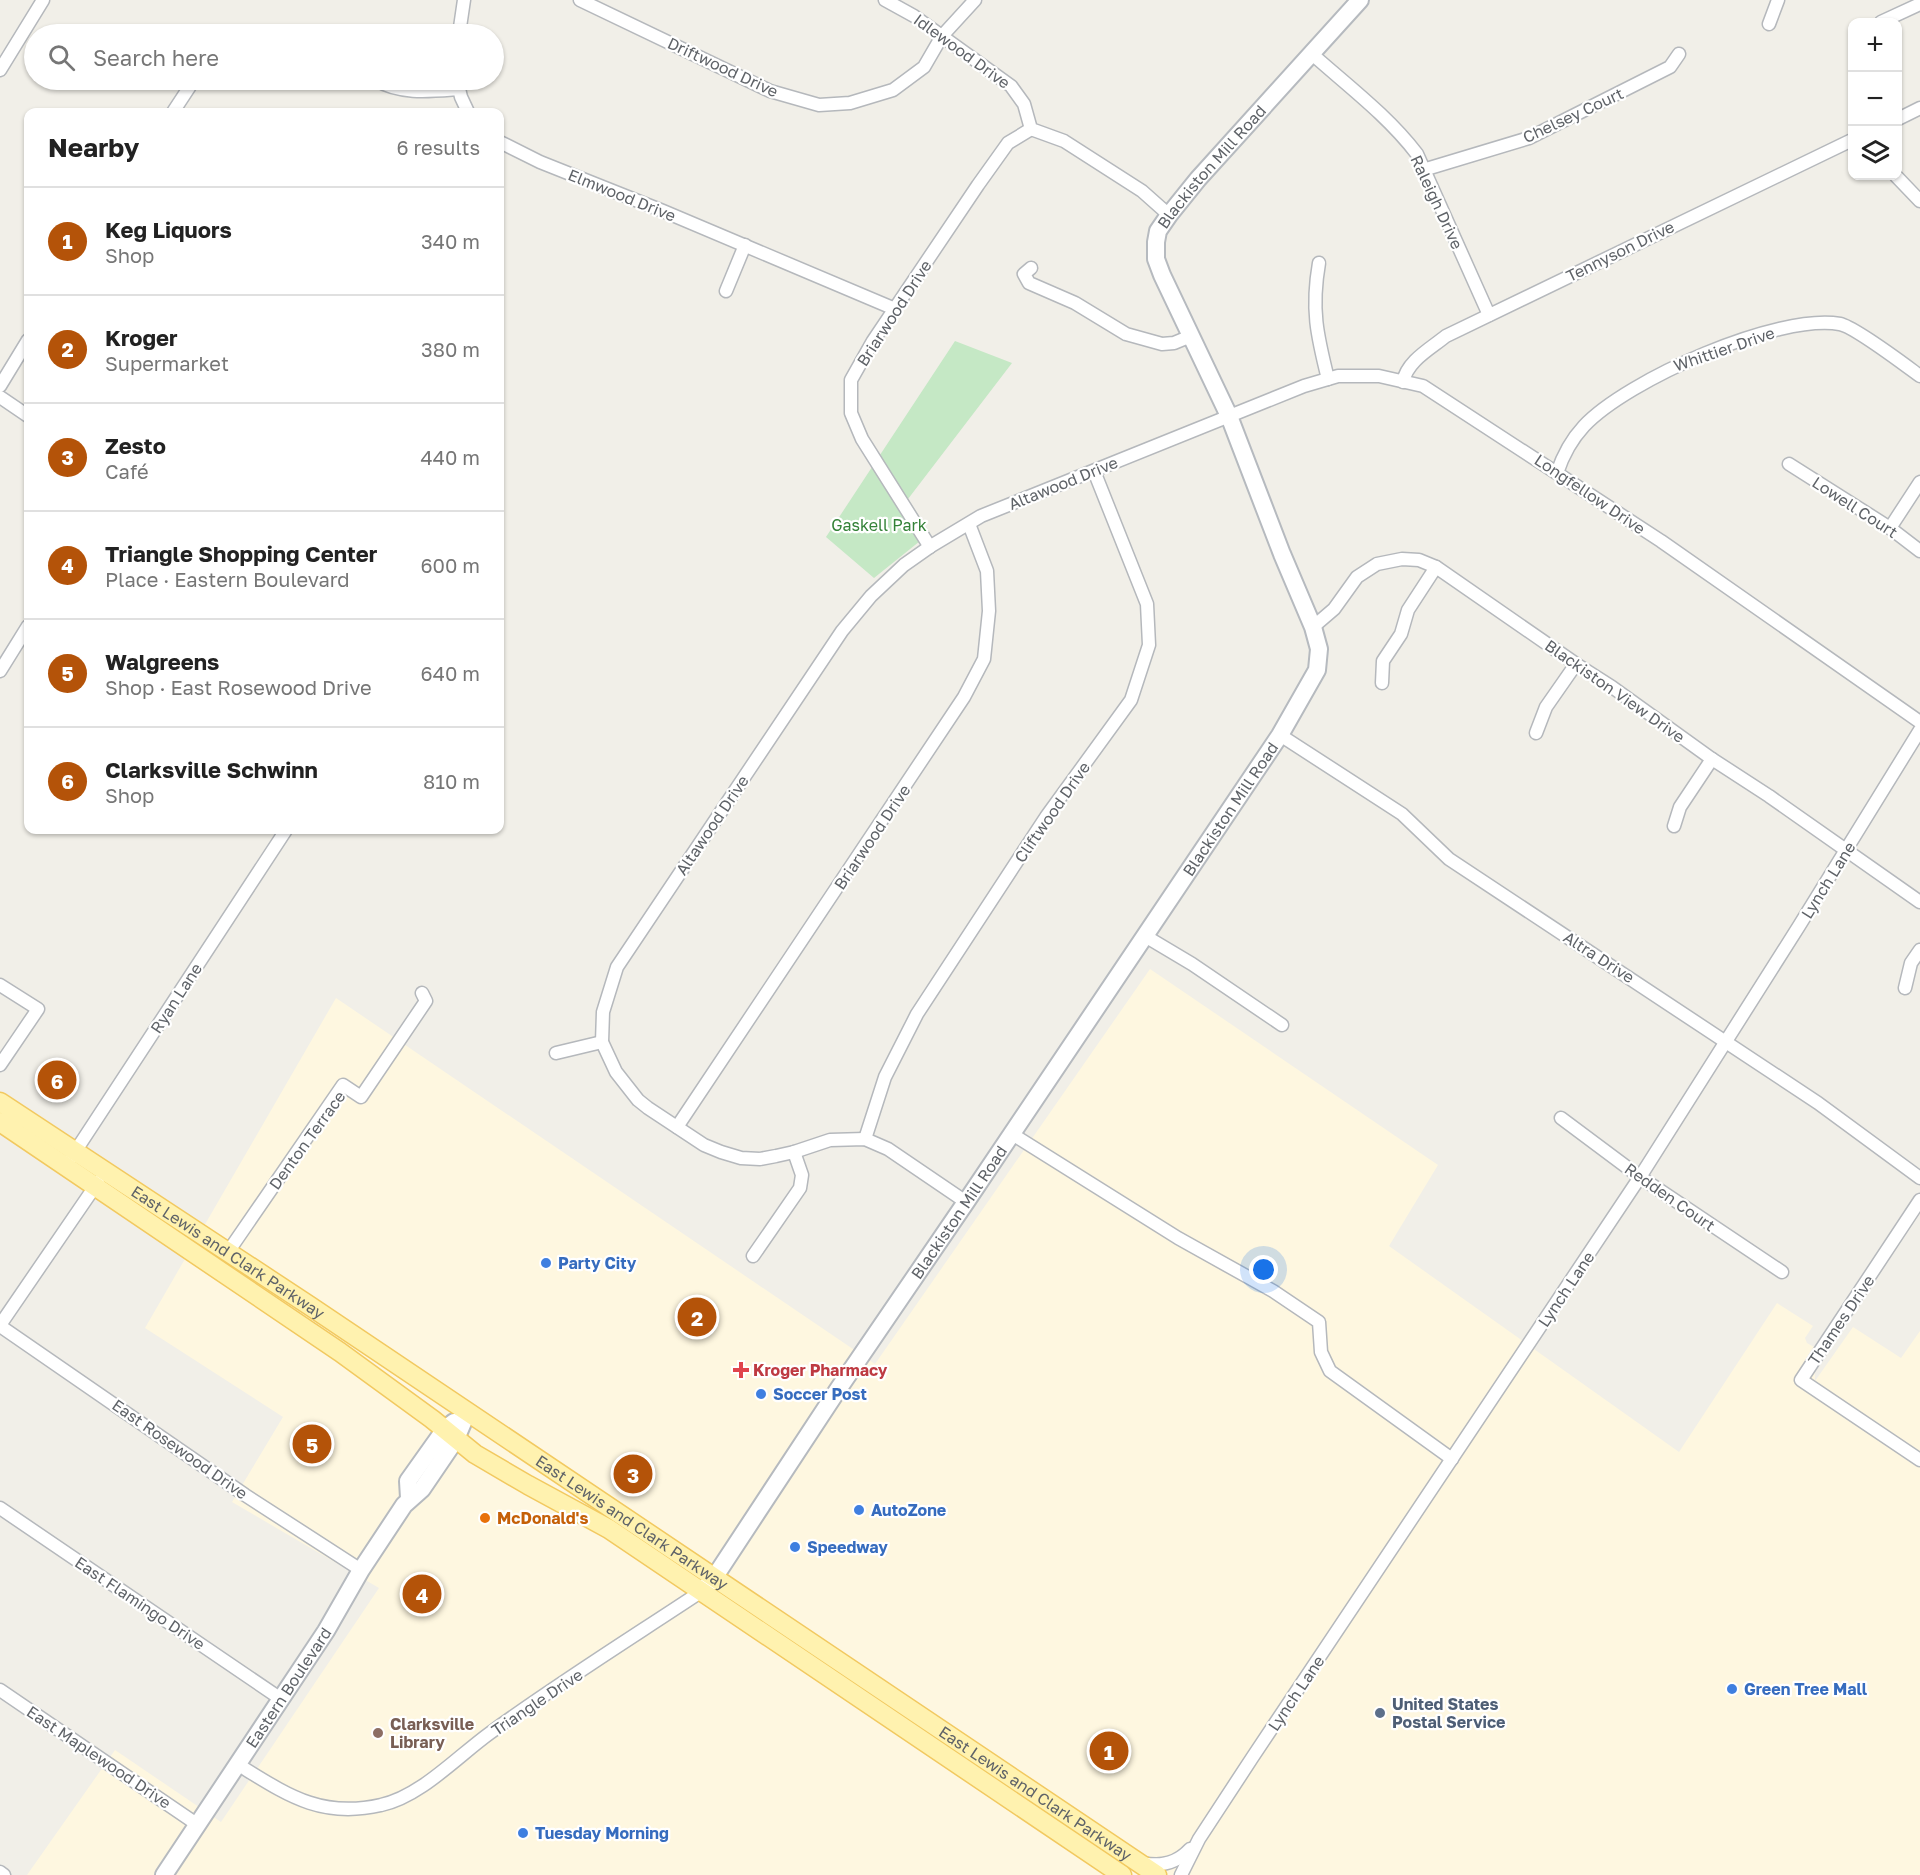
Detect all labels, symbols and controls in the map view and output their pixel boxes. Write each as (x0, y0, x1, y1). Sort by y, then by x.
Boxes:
street label: Idlewood Drive (910, 9, 1014, 93)
map controls (1848, 18, 1902, 180)
button: + (1848, 18, 1902, 72)
search box (24, 24, 504, 90)
street label: Driftwood Drive (664, 33, 782, 101)
icon: search (45, 41, 78, 74)
text: Search here (93, 44, 219, 71)
button: − (1848, 72, 1902, 126)
street label: Chelsey Court (1520, 83, 1626, 147)
street label: Blackiston Mill Road (1153, 101, 1270, 232)
button: layers (1848, 126, 1902, 180)
text: Nearby (48, 132, 139, 163)
text: 6 results (396, 135, 480, 159)
street label: Raleigh Drive (1406, 152, 1468, 252)
street label: Elmwood Drive (565, 164, 679, 226)
text: Keg Liquors (105, 216, 232, 243)
street label: Tennyson Drive (1563, 216, 1677, 286)
text: 1 (62, 229, 73, 253)
text: 340 m (421, 229, 480, 253)
text: Shop (105, 243, 154, 267)
street label: Briarwood Drive (852, 256, 936, 370)
street label: Whittier Drive (1671, 322, 1777, 376)
text: Kroger (105, 324, 178, 351)
text: 2 (61, 337, 74, 361)
text: 380 m (421, 337, 480, 361)
text: Supermarket (105, 351, 229, 375)
text: Zesto (105, 432, 166, 459)
text: 3 (61, 445, 74, 469)
text: 440 m (421, 445, 480, 469)
street label: Longfellow Drive (1531, 450, 1649, 538)
street label: Altawood Drive (1005, 452, 1121, 514)
text: Café (105, 459, 149, 483)
street label: Lowell Court (1809, 472, 1901, 542)
park label: Gaskell Park (831, 515, 927, 535)
text: Triangle Shopping Center (105, 540, 377, 567)
text: 4 (61, 553, 74, 577)
text: 600 m (420, 553, 480, 577)
text: Place · Eastern Boulevard (105, 567, 350, 591)
street label: Blackiston View Drive (1541, 635, 1689, 747)
text: Walgreens (105, 648, 219, 675)
text: 5 (61, 661, 74, 685)
text: 640 m (421, 661, 480, 685)
text: Shop · East Rosewood Drive (105, 675, 372, 699)
street label: Blackiston Mill Road (1178, 738, 1282, 880)
text: Clarksville Schwinn (105, 756, 318, 783)
street label: Cliftwood Drive (1010, 758, 1094, 866)
text: 6 (61, 769, 74, 793)
text: 810 m (423, 769, 480, 793)
street label: Altawood Drive (671, 771, 753, 879)
street label: Briarwood Drive (830, 781, 914, 893)
text: Shop (105, 783, 154, 807)
street label: Lynch Lane (1797, 838, 1859, 922)
street label: Altra Drive (1560, 927, 1638, 987)
street label: Ryan Lane (146, 959, 206, 1037)
pin: 6 (38, 1058, 76, 1102)
street label: Denton Terrace (264, 1087, 350, 1193)
street label: Blackiston Mill Road (907, 1142, 1011, 1283)
street label: Redden Court (1621, 1158, 1719, 1236)
street label: East Lewis and Clark Parkway (127, 1181, 329, 1323)
street label: Lynch Lane (1533, 1247, 1599, 1331)
place label: Party City (558, 1253, 637, 1273)
your location (1249, 1255, 1278, 1284)
marker: Party City (539, 1256, 553, 1270)
street label: Thames Drive (1804, 1271, 1878, 1369)
pin: 2 (678, 1294, 716, 1340)
place label: Kroger Pharmacy (753, 1360, 888, 1380)
marker: Kroger Pharmacy (734, 1363, 748, 1377)
place label: Soccer Post (773, 1384, 867, 1404)
marker: Soccer Post (754, 1387, 768, 1401)
street label: East Rosewood Drive (108, 1395, 252, 1503)
pin: 5 (292, 1422, 332, 1466)
street label: East Lewis and Clark Parkway (532, 1451, 732, 1594)
pin: 3 (614, 1452, 652, 1496)
place label: AutoZone (871, 1500, 946, 1520)
marker: AutoZone (852, 1503, 866, 1517)
place label: McDonald's (497, 1508, 588, 1528)
marker: McDonald's (478, 1511, 492, 1525)
place label: Speedway (807, 1537, 888, 1557)
marker: Speedway (788, 1540, 802, 1554)
street label: East Flamingo Drive (71, 1552, 209, 1654)
pin: 4 (402, 1572, 442, 1616)
street label: Eastern Boulevard (241, 1624, 336, 1752)
street label: Lynch Lane (1263, 1651, 1329, 1735)
street label: Triangle Drive (488, 1664, 586, 1740)
place label: Green Tree Mall (1744, 1679, 1868, 1699)
marker: Green Tree Mall (1725, 1682, 1739, 1696)
place label: United States Postal Service (1392, 1694, 1506, 1732)
street label: East Maplewood Drive (23, 1701, 175, 1813)
marker: United States Postal Service (1373, 1706, 1387, 1720)
place label: Clarksville Library (390, 1714, 474, 1752)
street label: East Lewis and Clark Parkway (935, 1722, 1136, 1865)
marker: Clarksville Library (371, 1726, 385, 1740)
pin: 1 (1090, 1728, 1128, 1774)
place label: Tuesday Morning (535, 1823, 669, 1843)
marker: Tuesday Morning (516, 1826, 530, 1840)

